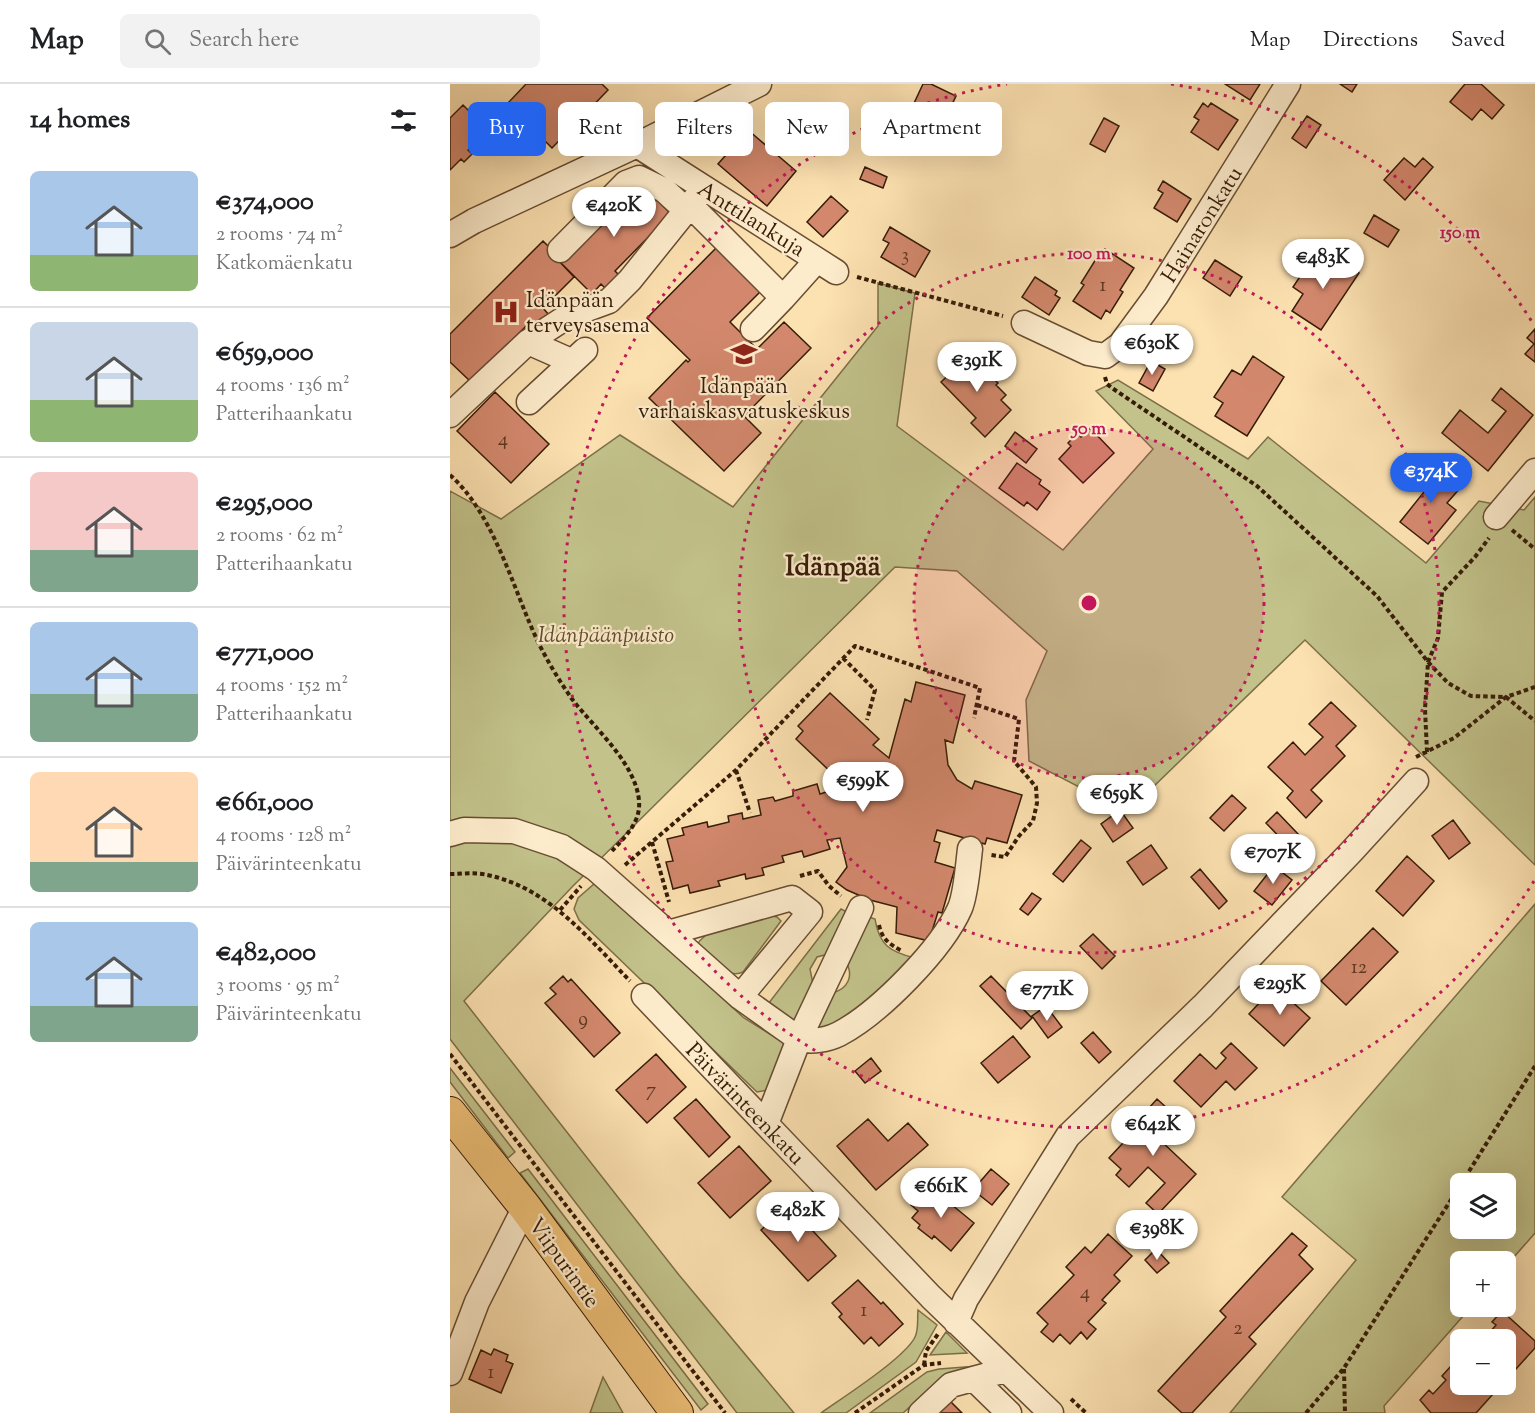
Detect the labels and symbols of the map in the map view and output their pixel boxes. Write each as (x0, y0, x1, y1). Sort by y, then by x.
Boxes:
street label: Hainaronkatu (1155, 161, 1252, 290)
street label: Anttilankuja (690, 175, 811, 266)
pin: €420K (572, 187, 656, 238)
text: 150 m (1440, 221, 1480, 247)
pin: €483K (1281, 239, 1365, 290)
house number: 3 (901, 242, 909, 271)
text: 100 m (1067, 242, 1111, 268)
house number: 1 (1100, 272, 1107, 301)
place label: Idänpään terveysasema (526, 286, 650, 343)
hospital icon: Idänpään terveysasema (491, 297, 521, 327)
pin: €630K (1110, 325, 1194, 376)
school or university icon: Idänpään varhaiskasvatuskeskus (729, 339, 759, 369)
pin: €391K (935, 342, 1019, 393)
place label: Idänpään varhaiskasvatuskeskus (638, 372, 850, 429)
text: 50 m (1070, 417, 1106, 443)
house number: 4 (498, 426, 508, 455)
pin: €374K (1389, 453, 1473, 504)
district label: Idänpää (785, 548, 881, 588)
centre of rings (1079, 593, 1099, 613)
park label: Idänpäänpuisto (538, 621, 674, 653)
pin: €599K (821, 762, 905, 813)
pin: €659K (1075, 775, 1159, 826)
pin: €707K (1231, 834, 1315, 885)
house number: 12 (1351, 954, 1367, 983)
pin: €295K (1238, 965, 1322, 1016)
pin: €771K (1005, 971, 1089, 1022)
house number: 9 (578, 1006, 588, 1035)
street label: Päivärinteenkatu (677, 1036, 811, 1174)
house number: 7 (646, 1077, 656, 1106)
pin: €642K (1111, 1106, 1195, 1157)
pin: €661K (899, 1168, 983, 1219)
pin: €482K (756, 1192, 840, 1243)
pin: €398K (1115, 1210, 1199, 1261)
street label: Viipurintie (519, 1212, 606, 1316)
house number: 4 (1080, 1279, 1090, 1308)
house number: 1 (861, 1297, 868, 1326)
house number: 2 (1233, 1315, 1243, 1344)
house number: 1 (488, 1359, 495, 1388)

